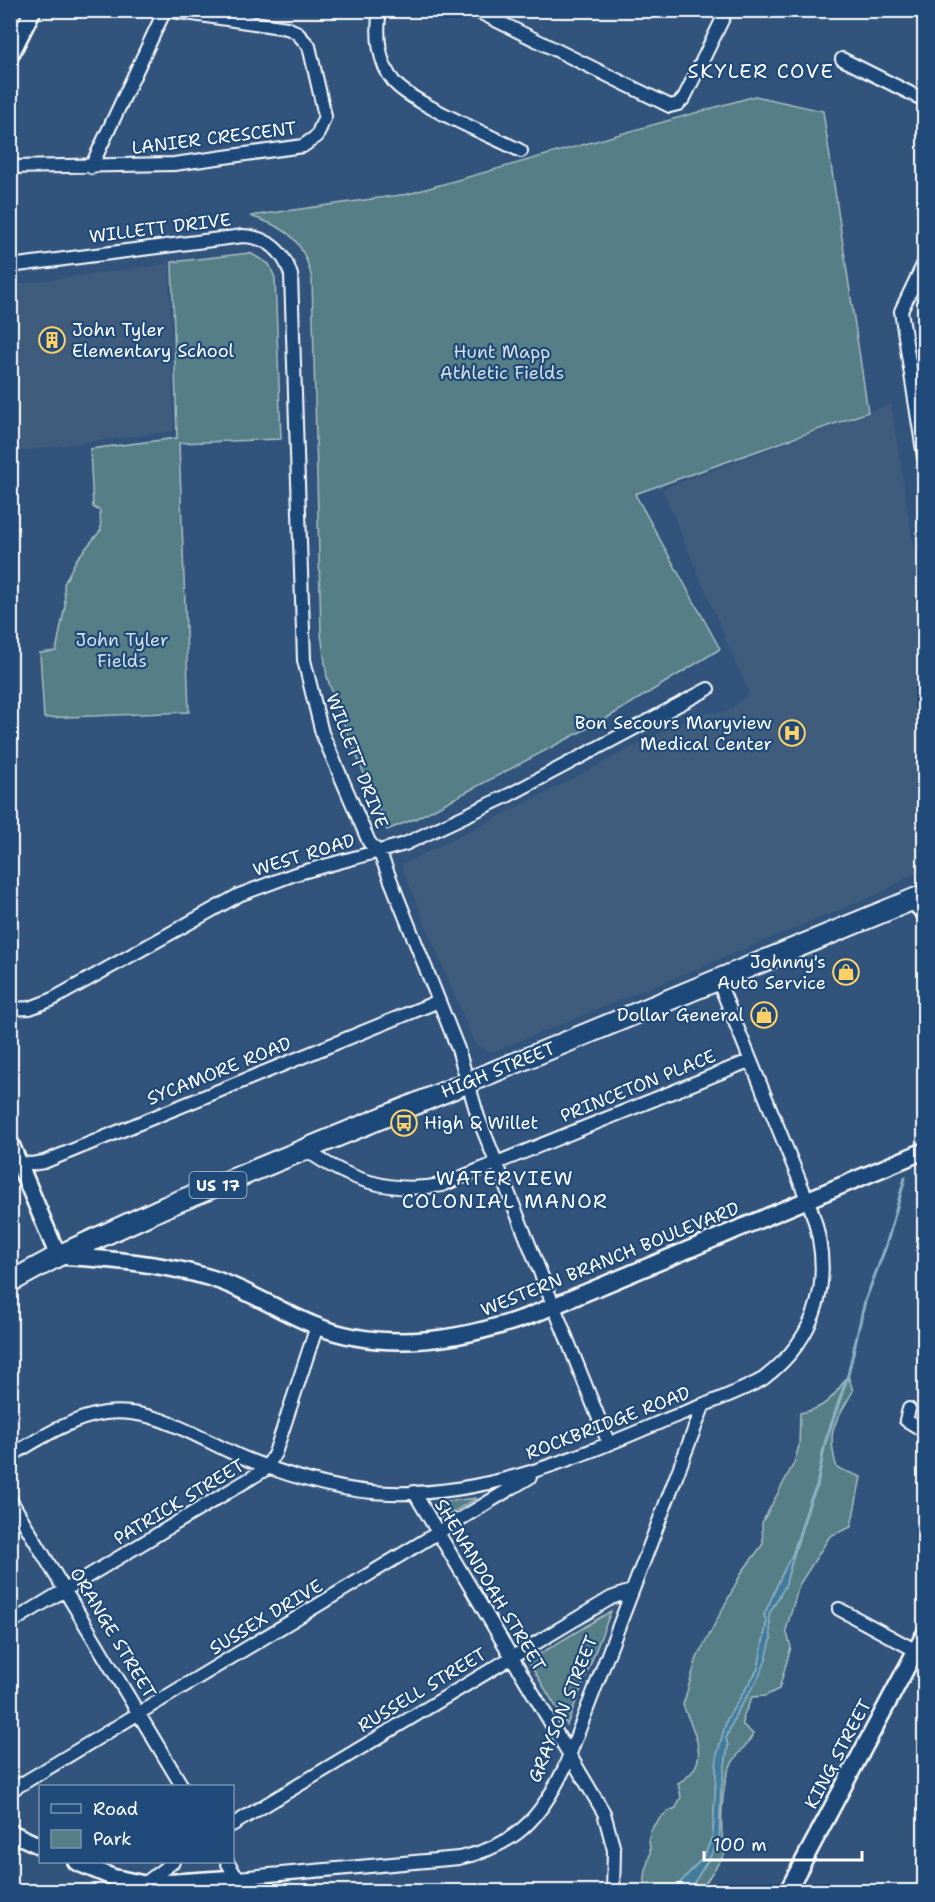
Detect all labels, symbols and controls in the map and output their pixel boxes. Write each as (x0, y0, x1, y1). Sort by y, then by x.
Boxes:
district label: SKYLER COVE (688, 58, 834, 84)
street label: LANIER CRESCENT (130, 116, 298, 160)
street label: WILLETT DRIVE (88, 207, 232, 249)
place label: John Tyler Elementary School (72, 318, 235, 363)
building icon: John Tyler Elementary School (37, 325, 67, 355)
park label: Hunt Mapp Athletic Fields (440, 340, 564, 385)
park label: John Tyler Fields (76, 628, 168, 673)
street label: WILLETT DRIVE (320, 690, 394, 832)
place label: Bon Secours Maryview Medical Center (575, 711, 772, 756)
hospital icon: Bon Secours Maryview Medical Center (777, 718, 807, 748)
street label: WEST ROAD (250, 828, 358, 882)
place label: Johnny's Auto Service (717, 950, 826, 995)
shop icon: Johnny's Auto Service (831, 957, 861, 987)
shop icon: Dollar General (749, 1000, 779, 1030)
place label: Dollar General (617, 1003, 745, 1027)
street label: SYCAMORE ROAD (143, 1031, 295, 1111)
street label: HIGH STREET (437, 1036, 559, 1104)
street label: PRINCETON PLACE (557, 1044, 719, 1128)
bus stop icon: High & Willet (389, 1108, 419, 1138)
place label: High & Willet (424, 1111, 538, 1135)
district label: WATERVIEW COLONIAL MANOR (402, 1165, 608, 1214)
road number: US 17 (190, 1172, 246, 1198)
street label: WESTERN BRANCH BOULEVARD (477, 1196, 743, 1322)
street label: ROCKBRIDGE ROAD (522, 1381, 694, 1465)
street label: PATRICK STREET (109, 1453, 249, 1551)
street label: SHENANDOAH STREET (429, 1494, 551, 1676)
street label: ORANGE STREET (64, 1563, 162, 1703)
street label: SUSSEX DRIVE (205, 1574, 327, 1660)
street label: GRAYSON STREET (523, 1632, 603, 1786)
street label: RUSSELL STREET (353, 1642, 491, 1738)
street label: KING STREET (799, 1695, 877, 1813)
legend (39, 1785, 234, 1863)
text: Road (93, 1797, 138, 1821)
scale bar (704, 1824, 862, 1862)
text: Park (93, 1827, 132, 1851)
text: 100 m (713, 1833, 767, 1857)

